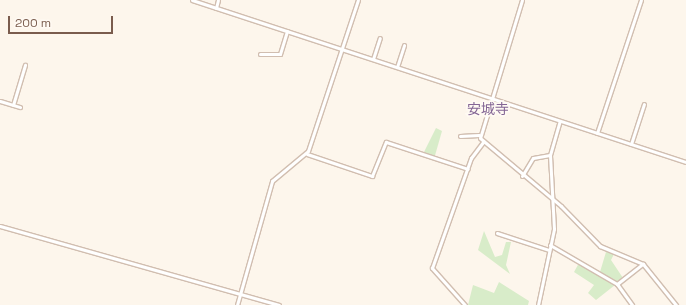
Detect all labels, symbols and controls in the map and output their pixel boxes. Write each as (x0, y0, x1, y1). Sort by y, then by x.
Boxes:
scale bar (10, 8, 115, 34)
text: 200 m (15, 15, 51, 31)
district label: 安城寺 (467, 101, 509, 117)

